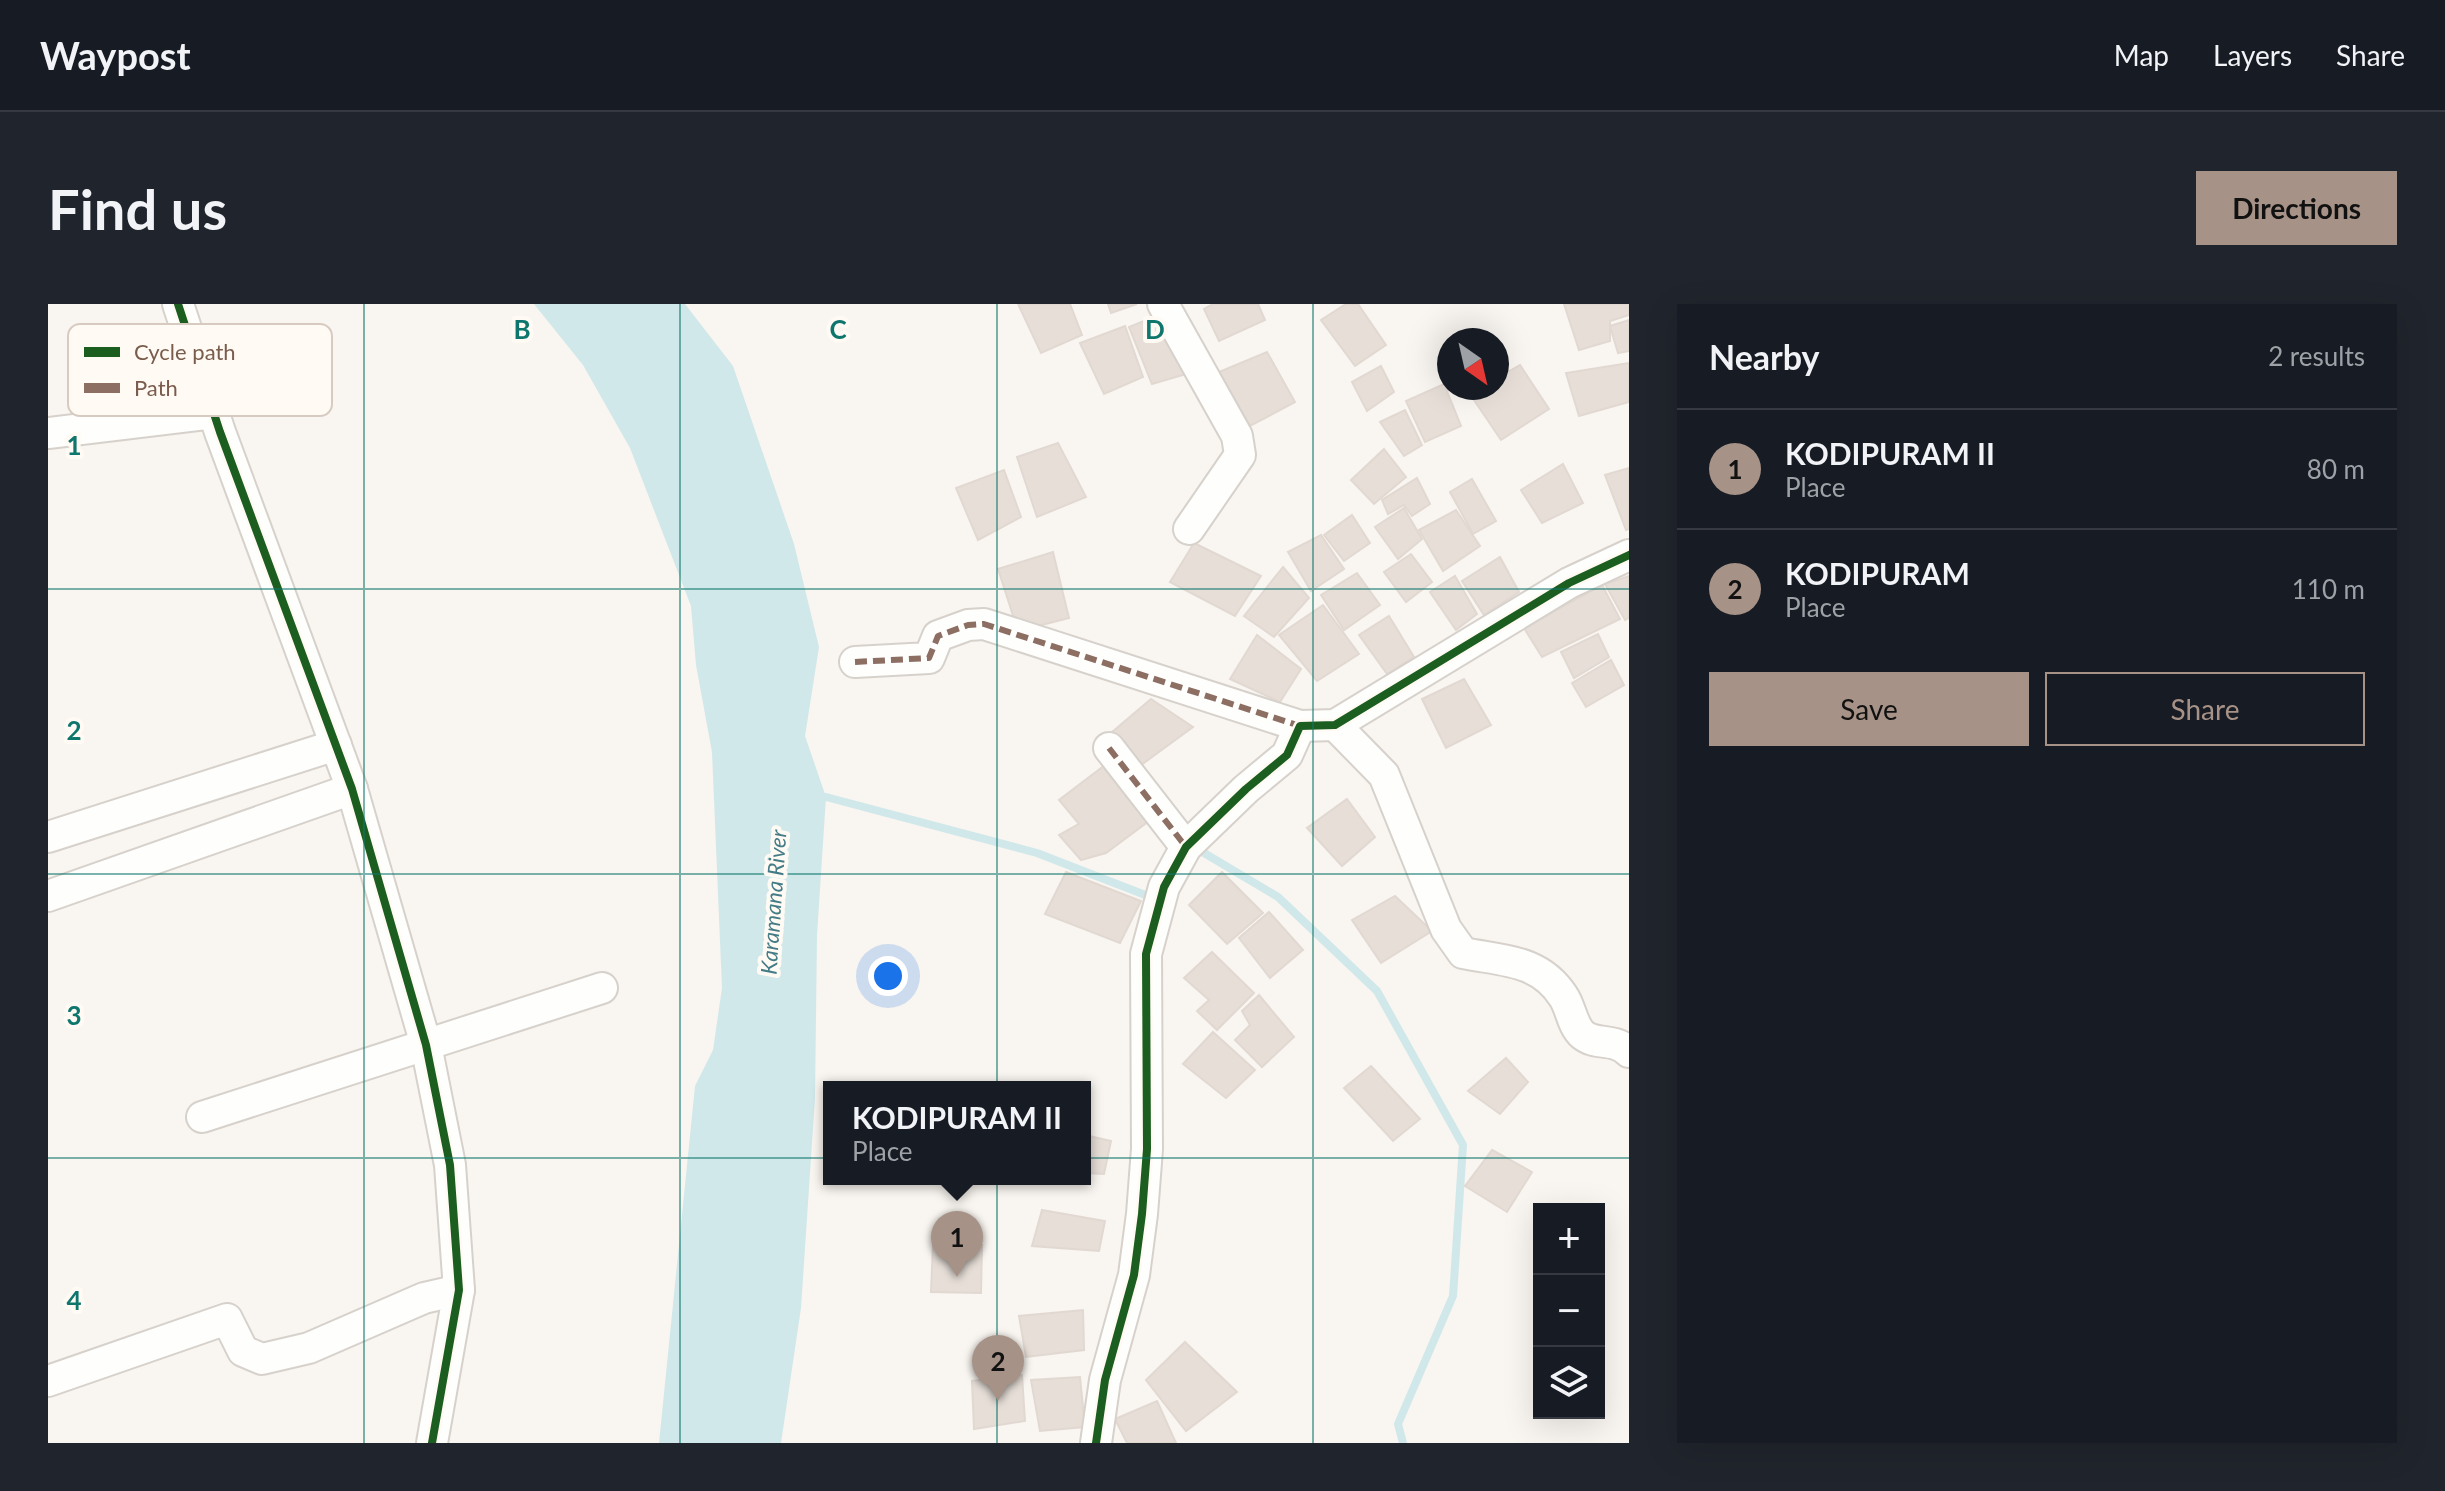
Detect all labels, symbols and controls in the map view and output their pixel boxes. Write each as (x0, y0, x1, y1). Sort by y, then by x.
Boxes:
text: Waypost (40, 32, 191, 78)
text: Map (2114, 38, 2169, 72)
text: Layers (2213, 38, 2292, 72)
text: Share (2336, 38, 2405, 72)
button: Directions (2196, 171, 2397, 245)
text: Find us (48, 175, 227, 242)
text: B (513, 313, 531, 345)
text: C (829, 313, 847, 345)
text: D (1145, 313, 1165, 345)
legend (68, 324, 332, 416)
north arrow (1437, 328, 1509, 400)
text: Nearby (1709, 336, 1820, 377)
text: Cycle path (134, 338, 236, 365)
text: 2 results (2268, 340, 2365, 372)
text: Path (134, 374, 178, 401)
text: 1 (66, 429, 82, 461)
text: KODIPURAM II (1785, 435, 1995, 471)
text: 1 (1727, 453, 1743, 485)
text: 80 m (2307, 453, 2365, 485)
text: Place (1785, 471, 1846, 503)
text: KODIPURAM (1785, 555, 1970, 591)
text: 2 (1727, 573, 1743, 605)
text: 110 m (2292, 573, 2365, 605)
text: Place (1785, 591, 1846, 623)
button: Save (1709, 672, 2029, 746)
button: Share (2045, 672, 2365, 746)
text: 2 (66, 714, 82, 746)
water label: Karamana River (754, 828, 792, 975)
your location (868, 956, 908, 996)
text: 3 (66, 999, 82, 1031)
popup (823, 1081, 1091, 1185)
text: KODIPURAM II (852, 1099, 1062, 1135)
text: Place (852, 1135, 913, 1167)
map controls (1533, 1203, 1605, 1419)
button: + (1533, 1203, 1605, 1275)
pin: 1 (931, 1211, 983, 1277)
button: − (1533, 1275, 1605, 1347)
text: 4 (66, 1284, 82, 1316)
pin: 2 (972, 1335, 1024, 1401)
button: layers (1533, 1347, 1605, 1419)

